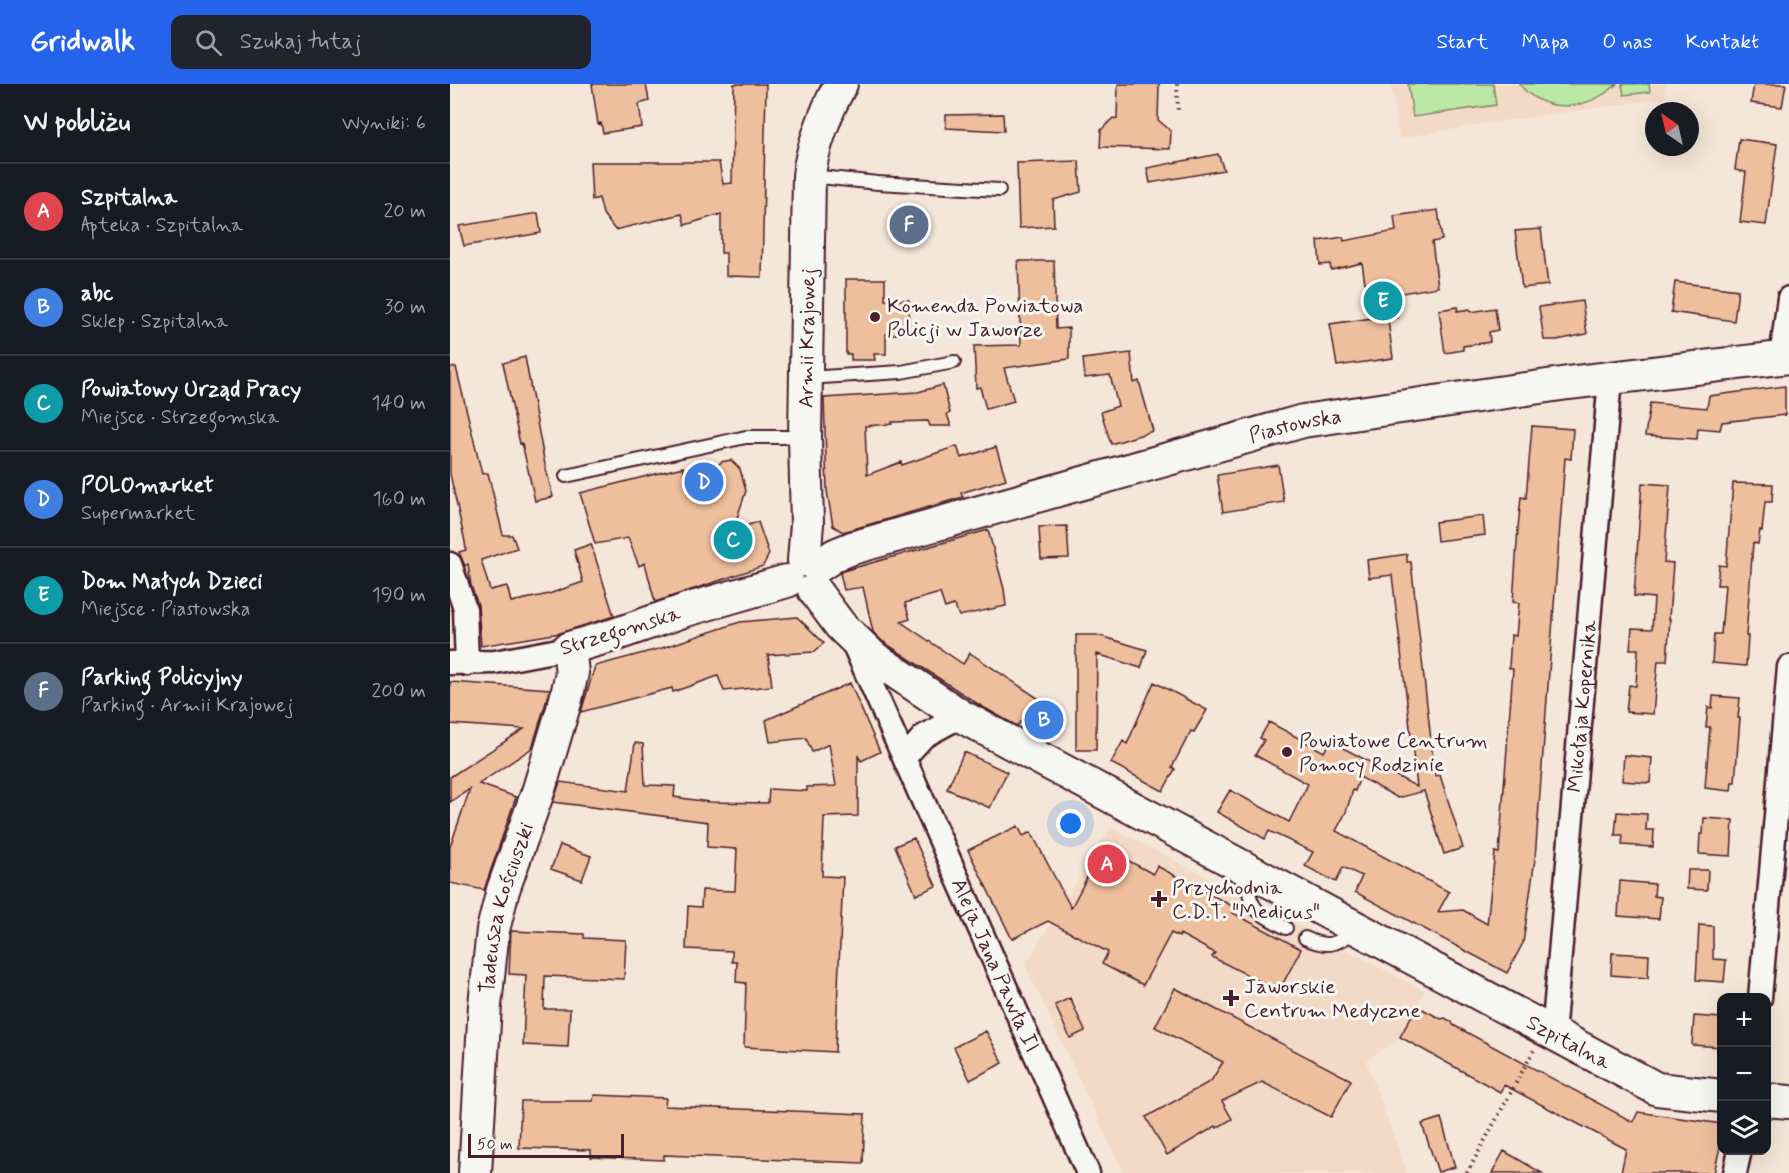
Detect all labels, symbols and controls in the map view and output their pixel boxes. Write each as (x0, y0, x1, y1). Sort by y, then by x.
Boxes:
search box (171, 15, 591, 69)
text: Gridwalk (30, 24, 135, 61)
icon: search (192, 26, 225, 59)
text: Szukaj tutaj (240, 28, 361, 56)
text: Start (1436, 28, 1488, 56)
text: Mapa (1521, 28, 1569, 56)
text: O nas (1602, 28, 1652, 56)
text: Kontakt (1685, 28, 1759, 56)
north arrow (1645, 102, 1699, 156)
text: W pobliżu (24, 106, 130, 140)
text: Wyniki: 6 (342, 110, 426, 137)
text: Szpitalna (81, 184, 177, 212)
text: A (37, 198, 50, 225)
text: 20 m (383, 198, 426, 225)
pin: F (890, 202, 928, 248)
text: Apteka · Szpitalna (81, 212, 243, 239)
street label: Armii Krajowej (792, 268, 823, 408)
pin: E (1364, 278, 1402, 324)
text: abc (81, 280, 113, 308)
place label: Komenda Powiatowa Policji w Jaworze (887, 292, 1084, 344)
text: B (37, 294, 50, 321)
text: 30 m (384, 294, 426, 321)
text: Sklep · Szpitalna (81, 308, 228, 335)
marker: Komenda Powiatowa Policji w Jaworze (868, 310, 882, 324)
text: Powiatowy Urząd Pracy (81, 376, 301, 404)
text: C (36, 390, 51, 417)
text: 140 m (372, 390, 426, 417)
street label: Piastowska (1246, 403, 1343, 451)
text: Miejsce · Strzegomska (81, 404, 279, 431)
pin: D (684, 460, 724, 504)
text: POLOmarket (81, 472, 214, 500)
text: D (37, 486, 50, 513)
text: 160 m (373, 486, 426, 513)
text: Supermarket (81, 500, 195, 527)
pin: C (714, 518, 752, 562)
text: Dom Małych Dzieci (81, 568, 262, 596)
text: E (38, 582, 49, 609)
text: 190 m (372, 582, 426, 609)
text: Miejsce · Piastowska (81, 596, 251, 623)
street label: Strzegomska (557, 599, 685, 664)
street label: Mikołaja Kopernika (1561, 619, 1604, 794)
text: Parking Policyjny (81, 664, 243, 692)
text: F (38, 678, 49, 705)
text: 200 m (371, 678, 426, 705)
text: Parking · Armii Krajowej (81, 692, 293, 719)
pin: B (1024, 698, 1064, 742)
place label: Powiatowe Centrum Pomocy Rodzinie (1299, 727, 1488, 779)
marker: Powiatowe Centrum Pomocy Rodzinie (1280, 745, 1294, 759)
your location (1056, 809, 1085, 838)
street label: Tadeusza Kościuszki (473, 819, 541, 995)
pin: A (1088, 842, 1126, 886)
street label: Aleja Jana Pawła II (944, 874, 1046, 1057)
place label: Przychodnia C.D.T. "Medicus" (1172, 874, 1320, 926)
marker: Przychodnia C.D.T. "Medicus" (1150, 890, 1168, 908)
place label: Jaworskie Centrum Medyczne (1244, 973, 1421, 1025)
marker: Jaworskie Centrum Medyczne (1222, 989, 1240, 1007)
map controls (1717, 993, 1771, 1155)
button: + (1717, 993, 1771, 1047)
street label: Szpitalna (1521, 1009, 1616, 1077)
button: − (1717, 1047, 1771, 1101)
button: layers (1717, 1101, 1771, 1155)
scale bar (468, 1131, 624, 1158)
text: 50 m (477, 1134, 513, 1155)

